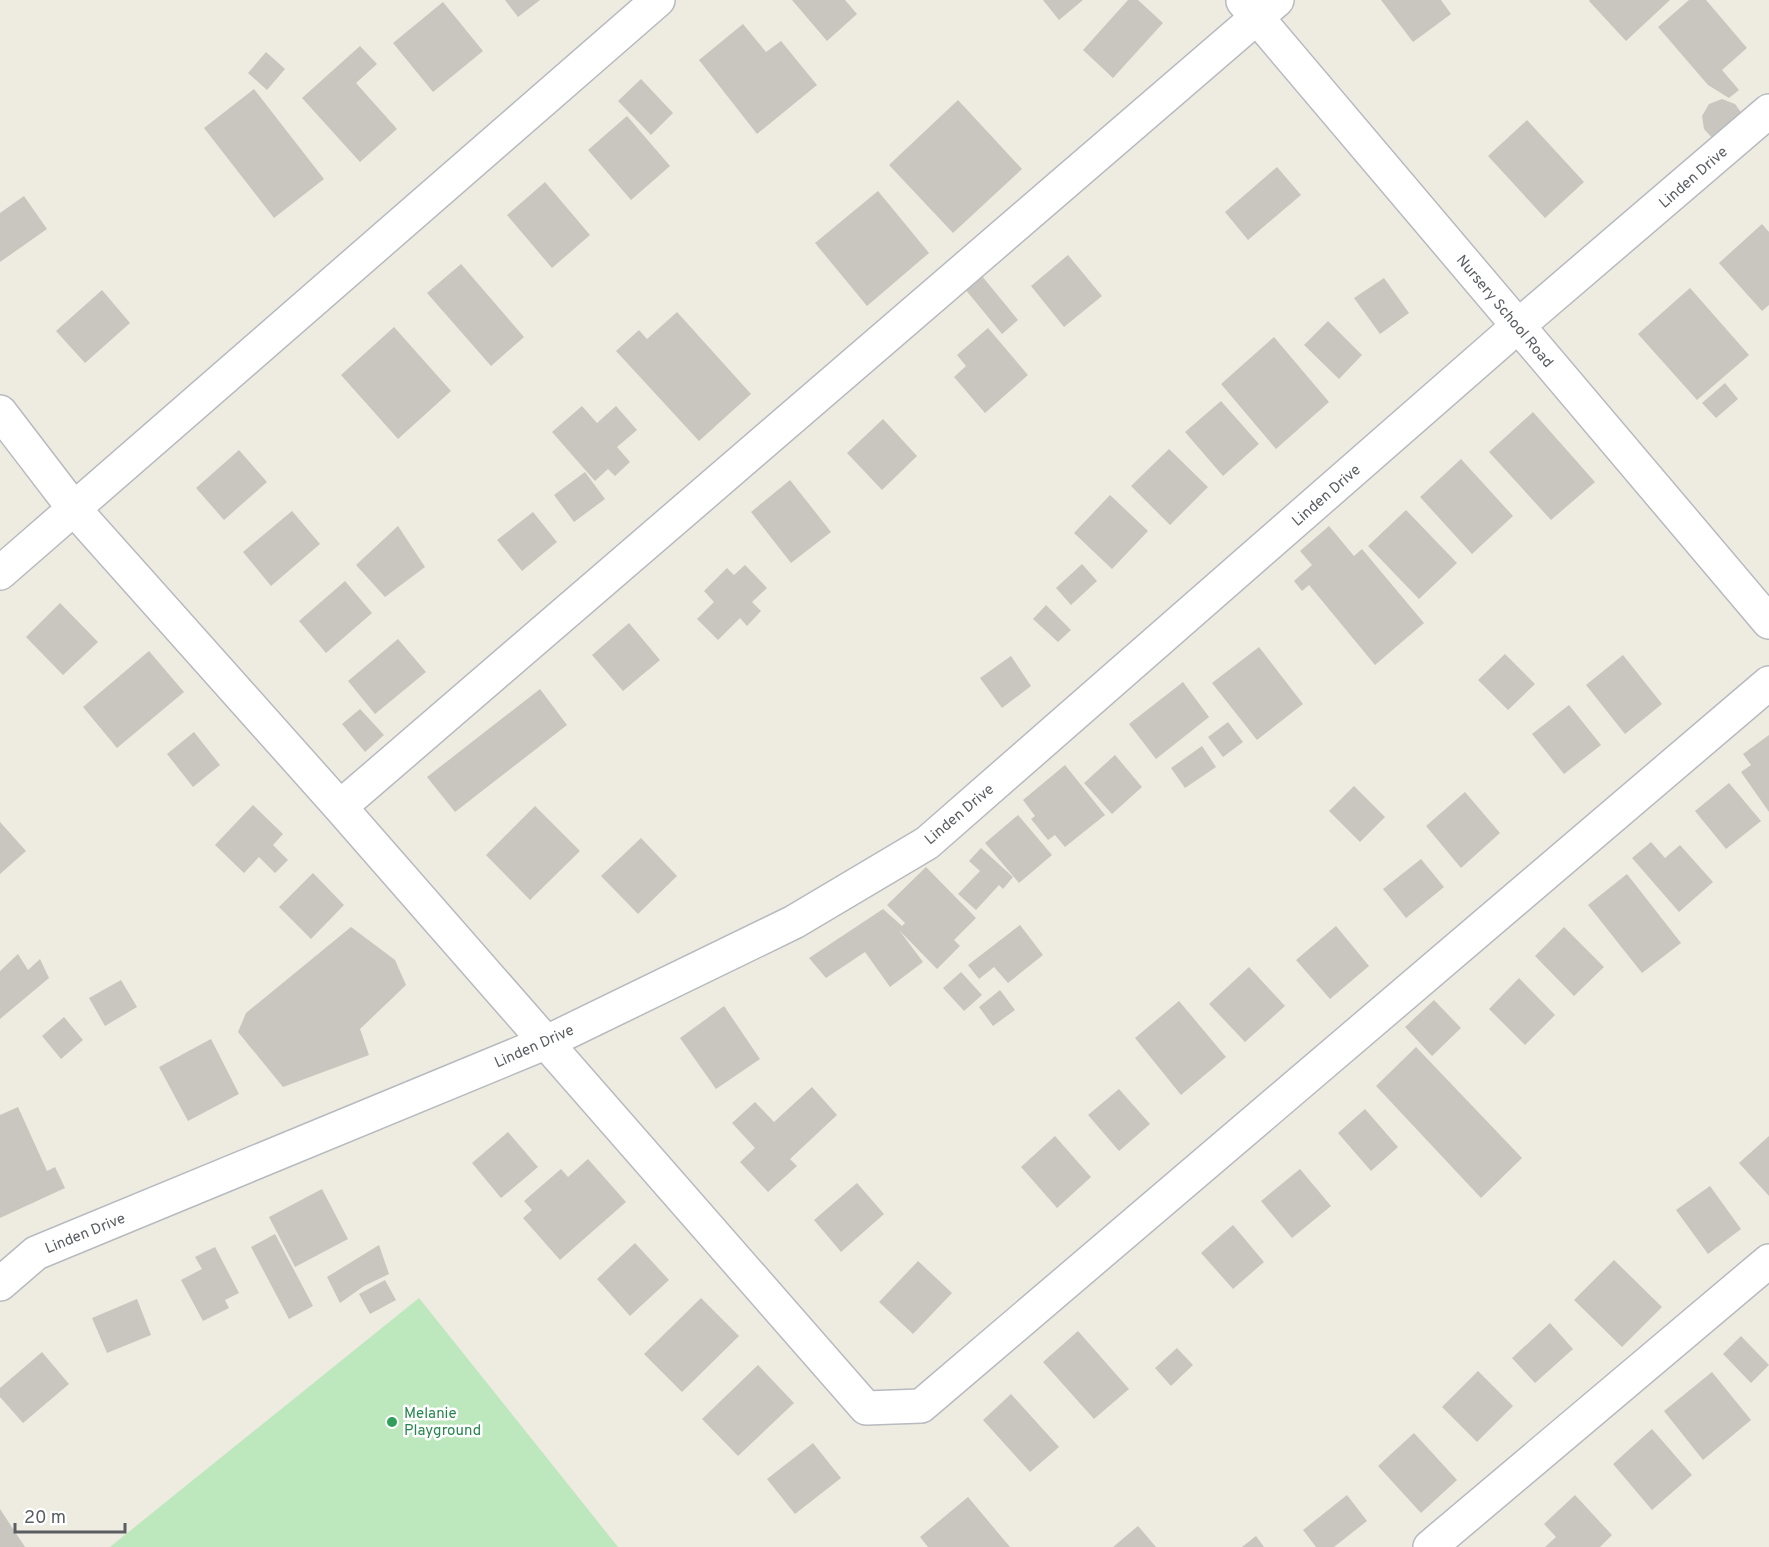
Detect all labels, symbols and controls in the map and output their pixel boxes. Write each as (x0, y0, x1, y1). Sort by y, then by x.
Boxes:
street label: Linden Drive (1656, 143, 1732, 213)
street label: Nursery School Road (1451, 252, 1557, 372)
street label: Linden Drive (1289, 461, 1365, 531)
street label: Linden Drive (921, 781, 999, 850)
street label: Linden Drive (492, 1021, 577, 1073)
street label: Linden Drive (43, 1210, 129, 1259)
place label: Melanie Playground (404, 1405, 481, 1441)
marker: Melanie Playground (385, 1415, 399, 1429)
scale bar (15, 1496, 124, 1534)
text: 20 m (24, 1507, 66, 1530)

